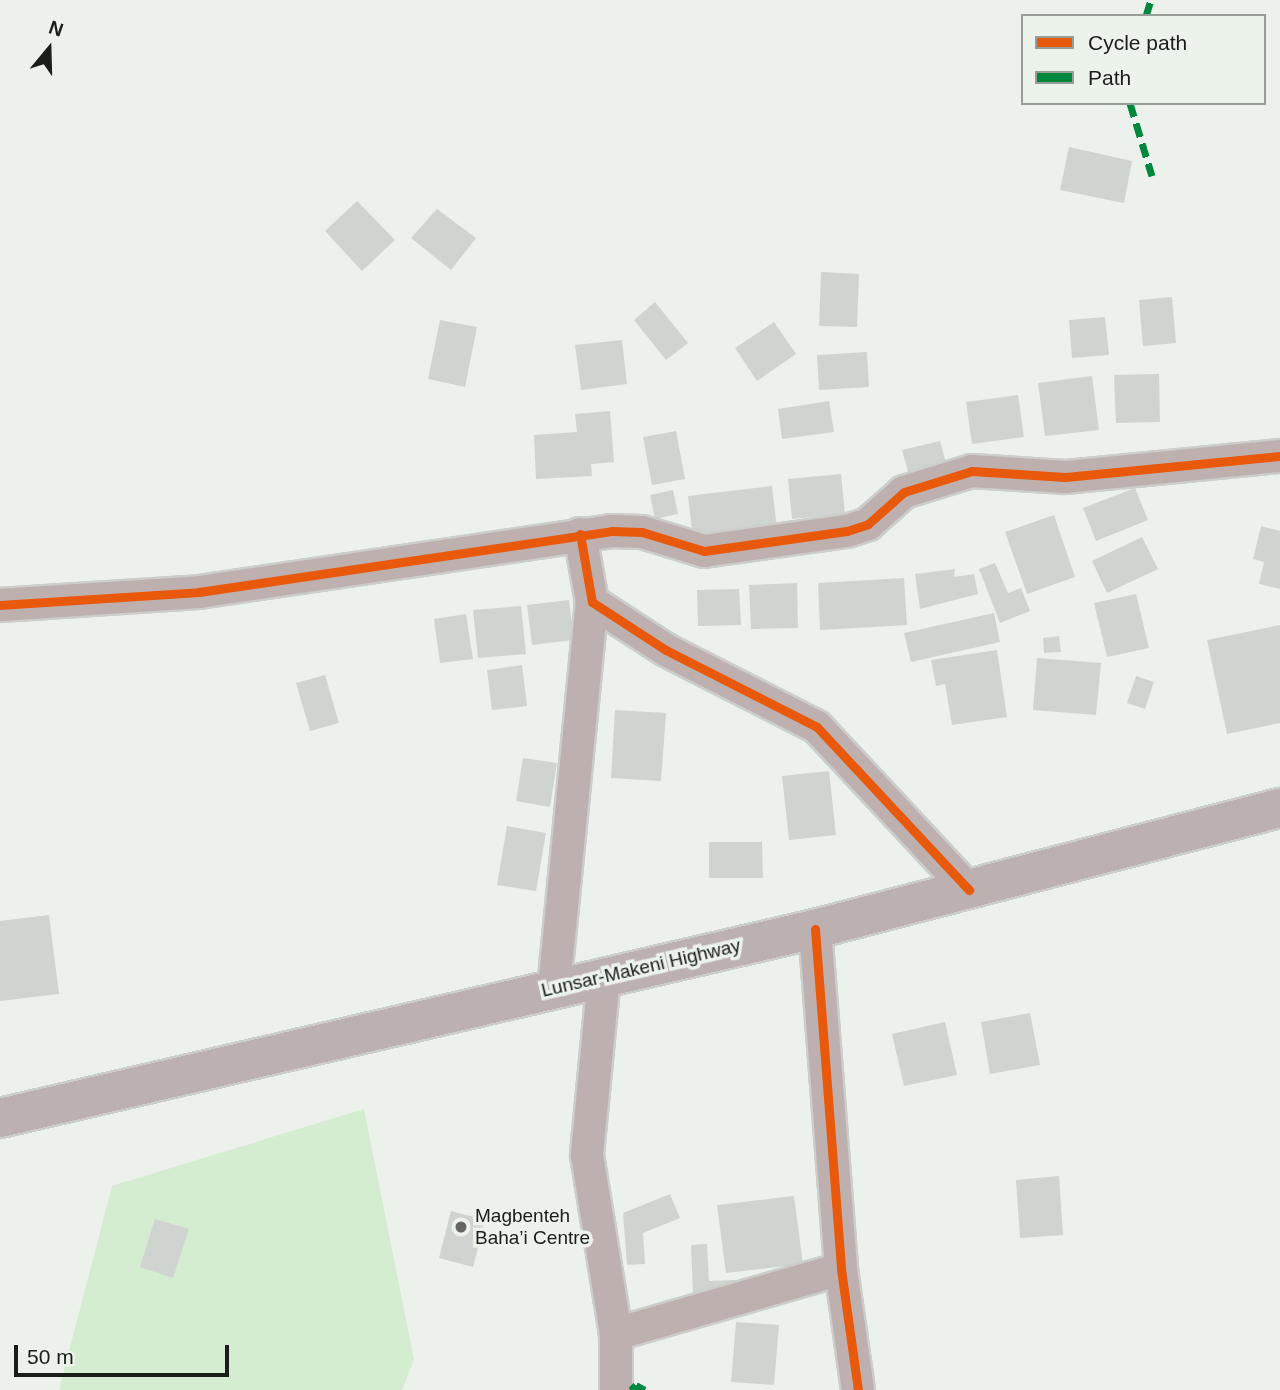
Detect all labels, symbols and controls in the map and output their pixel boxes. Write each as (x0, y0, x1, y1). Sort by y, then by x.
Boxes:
north arrow (14, 14, 84, 84)
legend (1021, 14, 1266, 105)
text: N (46, 17, 66, 41)
text: Cycle path (1088, 31, 1187, 54)
text: Path (1088, 66, 1131, 89)
street label: Lunsar-Makeni Highway (539, 934, 743, 1002)
place label: Magbenteh Baha’i Centre (475, 1205, 590, 1249)
marker: Magbenteh Baha’i Centre (453, 1219, 469, 1235)
scale bar (18, 1330, 233, 1374)
text: 50 m (27, 1345, 74, 1368)

